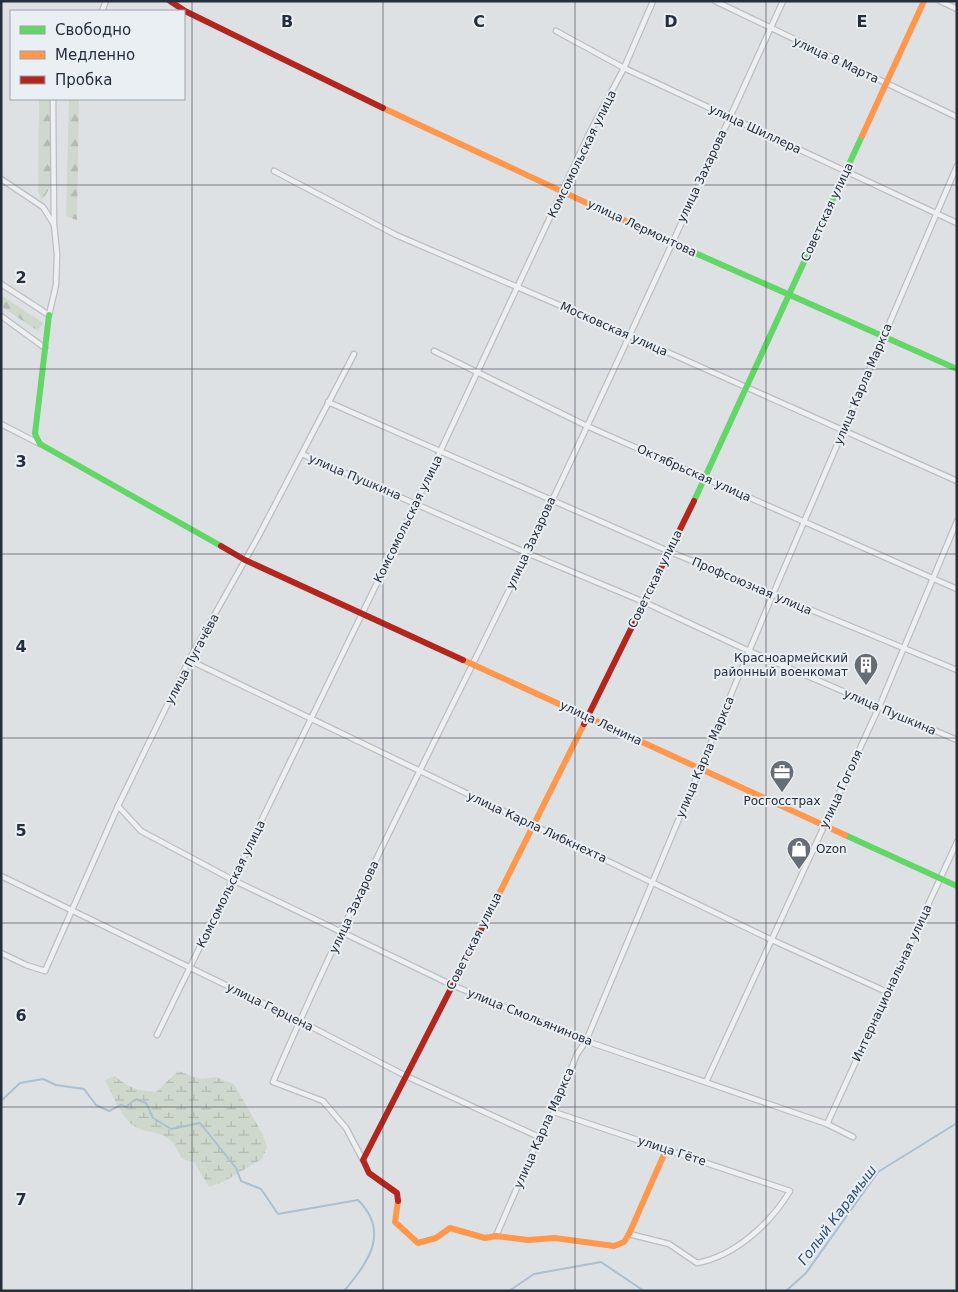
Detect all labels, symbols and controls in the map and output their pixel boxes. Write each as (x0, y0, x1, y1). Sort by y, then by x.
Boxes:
legend (10, 10, 185, 100)
text: B (281, 12, 293, 31)
text: C (473, 12, 485, 31)
text: D (664, 12, 678, 31)
text: E (857, 12, 867, 31)
text: Свободно (55, 21, 131, 39)
street label: улица 8 Марта (791, 34, 881, 86)
text: Медленно (55, 46, 135, 64)
text: Пробка (55, 71, 112, 89)
street label: Комсомольская улица (545, 88, 619, 220)
street label: улица Шиллера (707, 101, 803, 157)
street label: улица Захарова (674, 127, 730, 225)
street label: Советская улица (798, 160, 856, 264)
street label: улица Лермонтова (585, 197, 699, 259)
text: 2 (15, 268, 27, 287)
street label: Московская улица (558, 299, 670, 359)
street label: улица Карла Маркса (831, 321, 895, 447)
street label: Октябрьская улица (635, 442, 753, 504)
street label: улица Пушкина (307, 451, 403, 503)
text: 3 (15, 452, 27, 471)
street label: Комсомольская улица (371, 453, 445, 585)
street label: улица Захарова (503, 494, 559, 592)
street label: Советская улица (625, 528, 685, 630)
street label: Профсоюзная улица (690, 554, 814, 618)
street label: улица Пугачёва (162, 611, 222, 707)
text: 4 (15, 637, 27, 656)
place label: Красноармейский районный военкомат (713, 651, 848, 679)
building icon: Красноармейский районный военкомат (853, 652, 879, 686)
street label: улица Пушкина (842, 686, 938, 738)
street label: улица Карла Маркса (673, 694, 737, 820)
street label: улица Ленина (558, 698, 644, 748)
street label: улица Гоголя (817, 747, 865, 831)
office icon: Росгосстрах (769, 759, 795, 793)
street label: улица Карла Либкнехта (465, 788, 609, 866)
place label: Росгосстрах (743, 794, 821, 808)
street label: Комсомольская улица (194, 818, 268, 950)
text: 5 (15, 821, 27, 840)
shop icon: Ozon (786, 836, 812, 870)
place label: Ozon (816, 842, 847, 856)
street label: улица Захарова (326, 858, 382, 956)
street label: Советская улица (443, 890, 505, 992)
street label: Интернациональная улица (849, 902, 935, 1064)
street label: улица Герцена (224, 980, 316, 1034)
street label: улица Смольянинова (465, 985, 595, 1049)
text: 6 (15, 1006, 27, 1025)
street label: улица Карла Маркса (511, 1065, 577, 1191)
street label: улица Гёте (636, 1133, 708, 1169)
water label: Голый Карамыш (794, 1162, 880, 1268)
text: 7 (15, 1190, 27, 1209)

